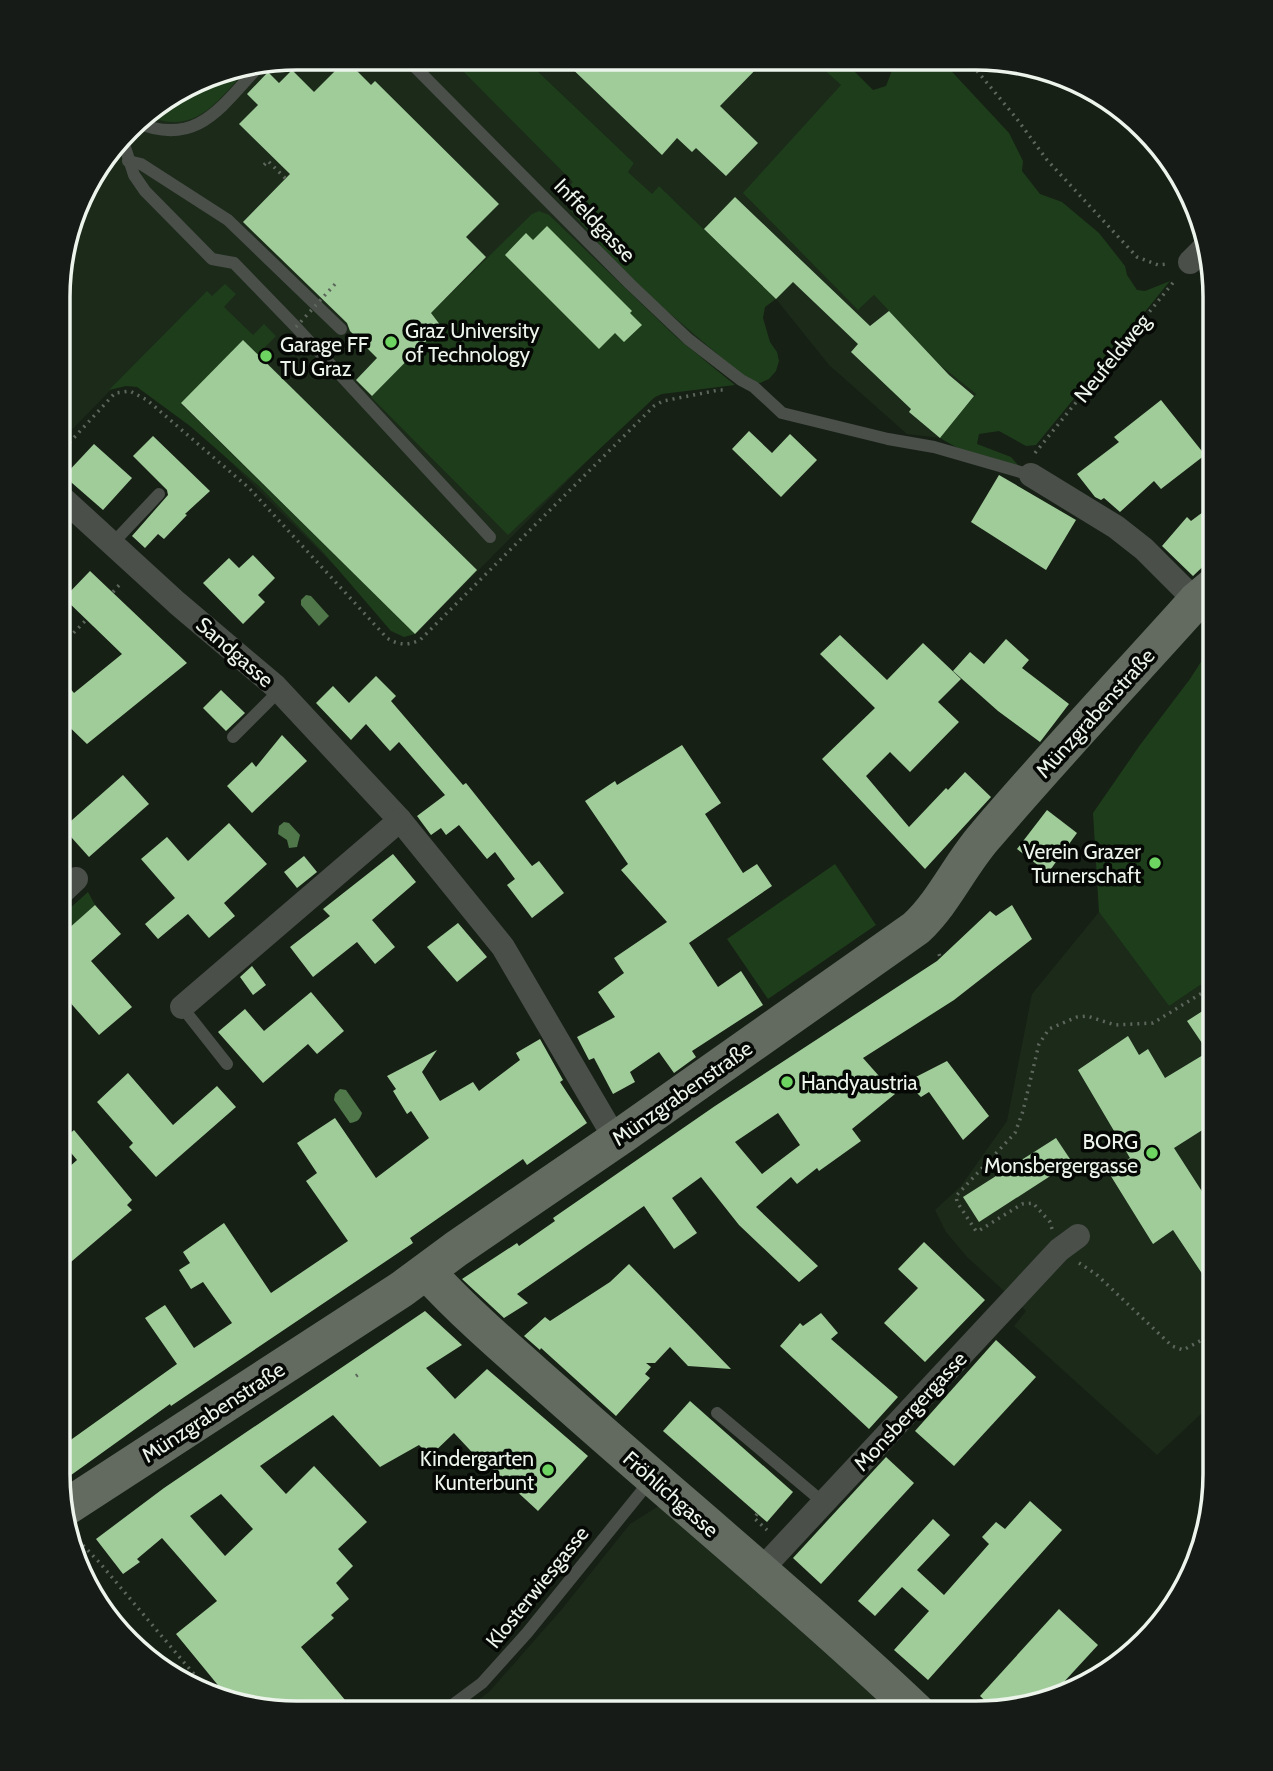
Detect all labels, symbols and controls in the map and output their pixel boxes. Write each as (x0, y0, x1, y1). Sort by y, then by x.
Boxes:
street label: Inffeldgasse (549, 173, 641, 267)
street label: Neufeldweg (1069, 308, 1156, 407)
place label: Graz University of Technology (405, 318, 540, 367)
place label: Garage FF TU Graz (280, 332, 369, 381)
marker: Graz University of Technology (383, 334, 399, 350)
marker: Garage FF TU Graz (258, 348, 274, 364)
street label: Sandgasse (191, 612, 279, 693)
street label: Münzgrabenstraße (1030, 643, 1160, 783)
place label: Verein Grazer Turnerschaft (1023, 839, 1141, 888)
marker: Verein Grazer Turnerschaft (1147, 855, 1163, 871)
street label: Münzgrabenstraße (607, 1035, 757, 1151)
place label: Handyaustria (801, 1070, 918, 1095)
marker: Handyaustria (779, 1074, 795, 1090)
place label: BORG Monsbergergasse (984, 1129, 1138, 1178)
marker: BORG Monsbergergasse (1144, 1145, 1160, 1161)
street label: Monsbergergasse (848, 1346, 972, 1476)
street label: Münzgrabenstraße (137, 1356, 289, 1468)
place label: Kindergarten Kunterbunt (420, 1446, 534, 1495)
street label: Fröhlichgasse (618, 1446, 724, 1542)
marker: Kindergarten Kunterbunt (540, 1462, 556, 1478)
street label: Klosterwiesgasse (480, 1521, 594, 1653)

